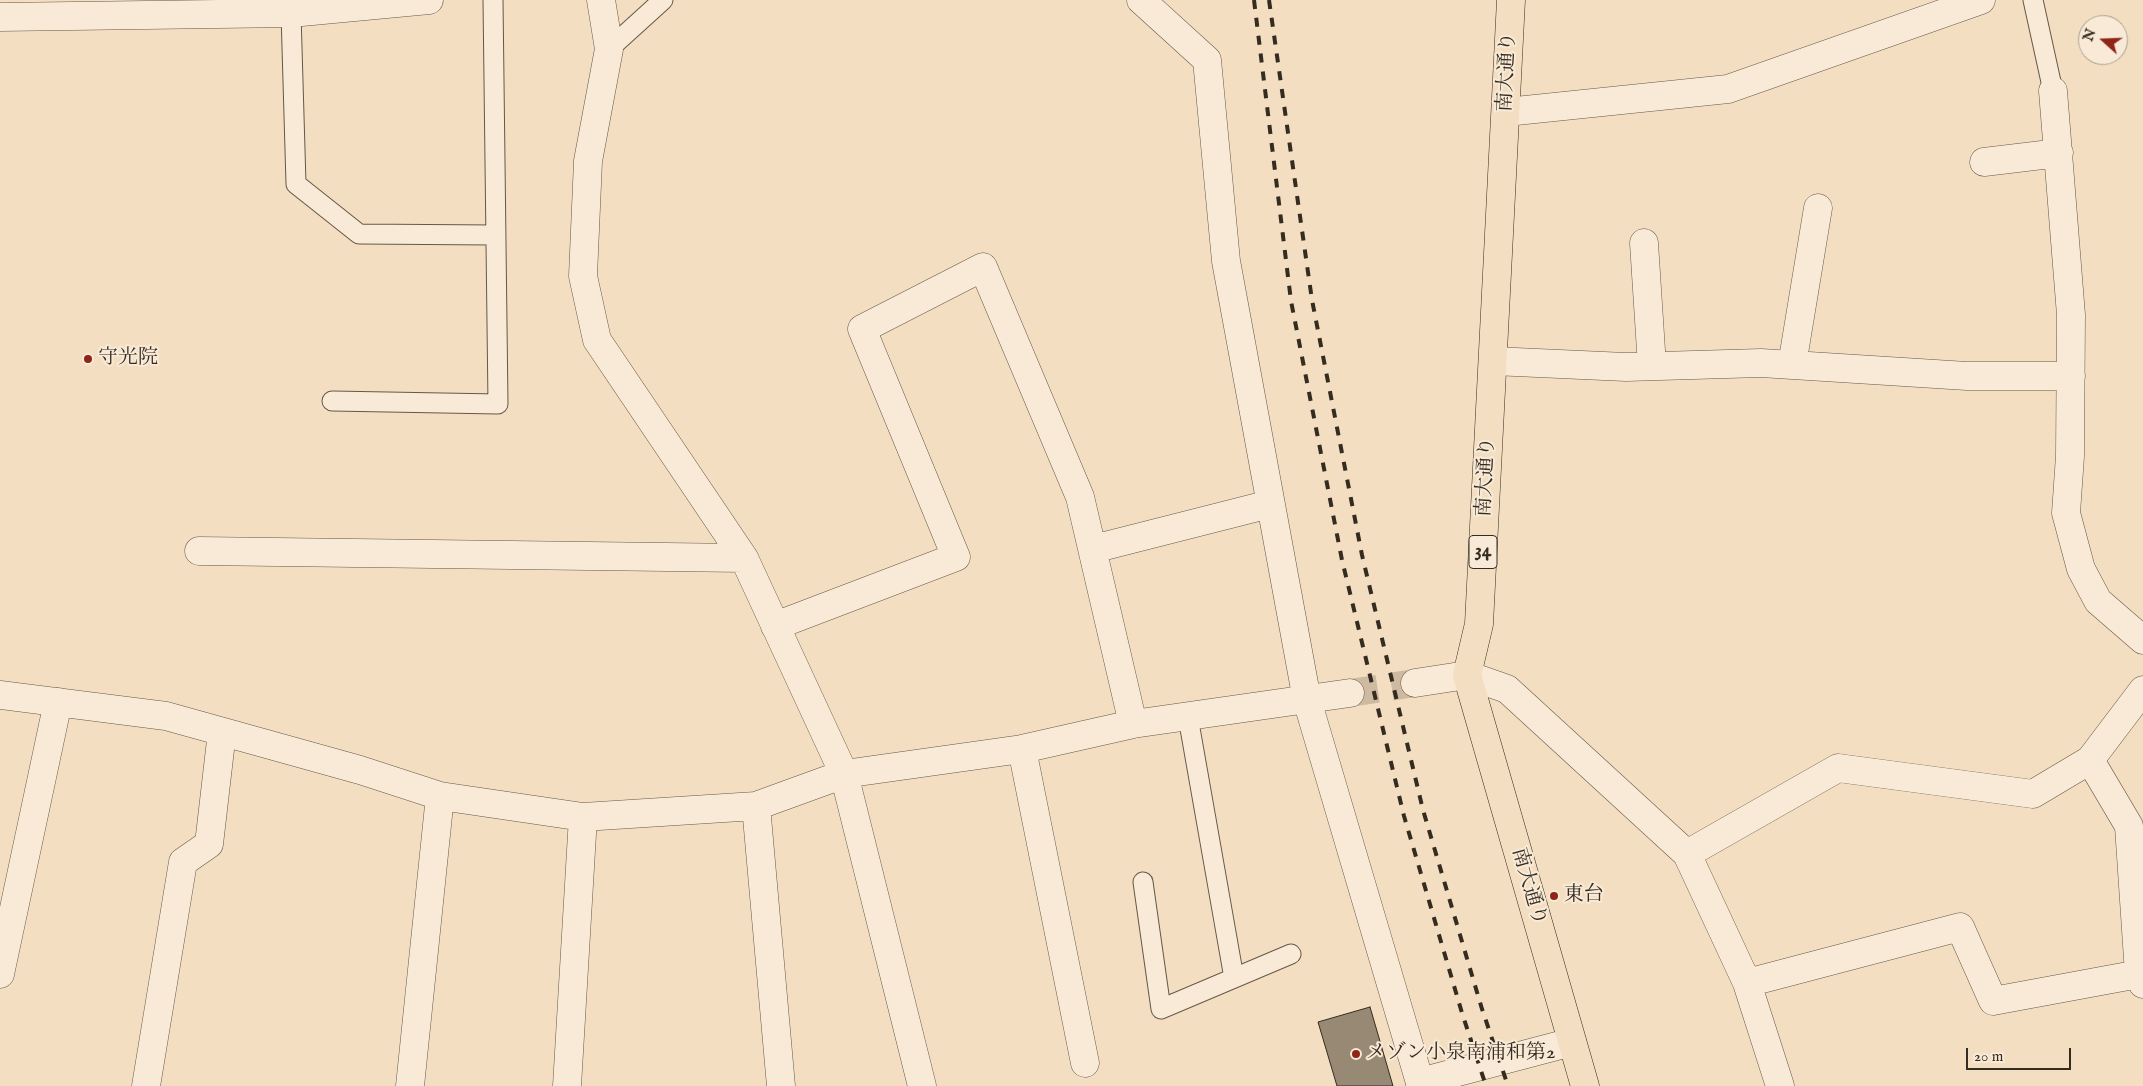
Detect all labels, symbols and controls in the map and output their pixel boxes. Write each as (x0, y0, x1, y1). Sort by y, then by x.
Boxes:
north arrow (2078, 15, 2128, 65)
text: N (2079, 26, 2100, 44)
street label: 南大通り (1494, 31, 1522, 113)
place label: 守光院 (98, 347, 158, 371)
marker: 守光院 (82, 353, 94, 365)
street label: 南大通り (1473, 436, 1501, 518)
road number: 34 (1469, 536, 1497, 568)
street label: 南大通り (1505, 845, 1551, 929)
place label: 東台 (1564, 884, 1604, 908)
marker: 東台 (1548, 890, 1560, 902)
scale bar (1968, 1038, 2073, 1070)
place label: メゾン小泉南浦和第2 (1366, 1042, 1555, 1066)
text: 20 m (1974, 1047, 2003, 1066)
marker: メゾン小泉南浦和第2 (1350, 1048, 1362, 1060)

